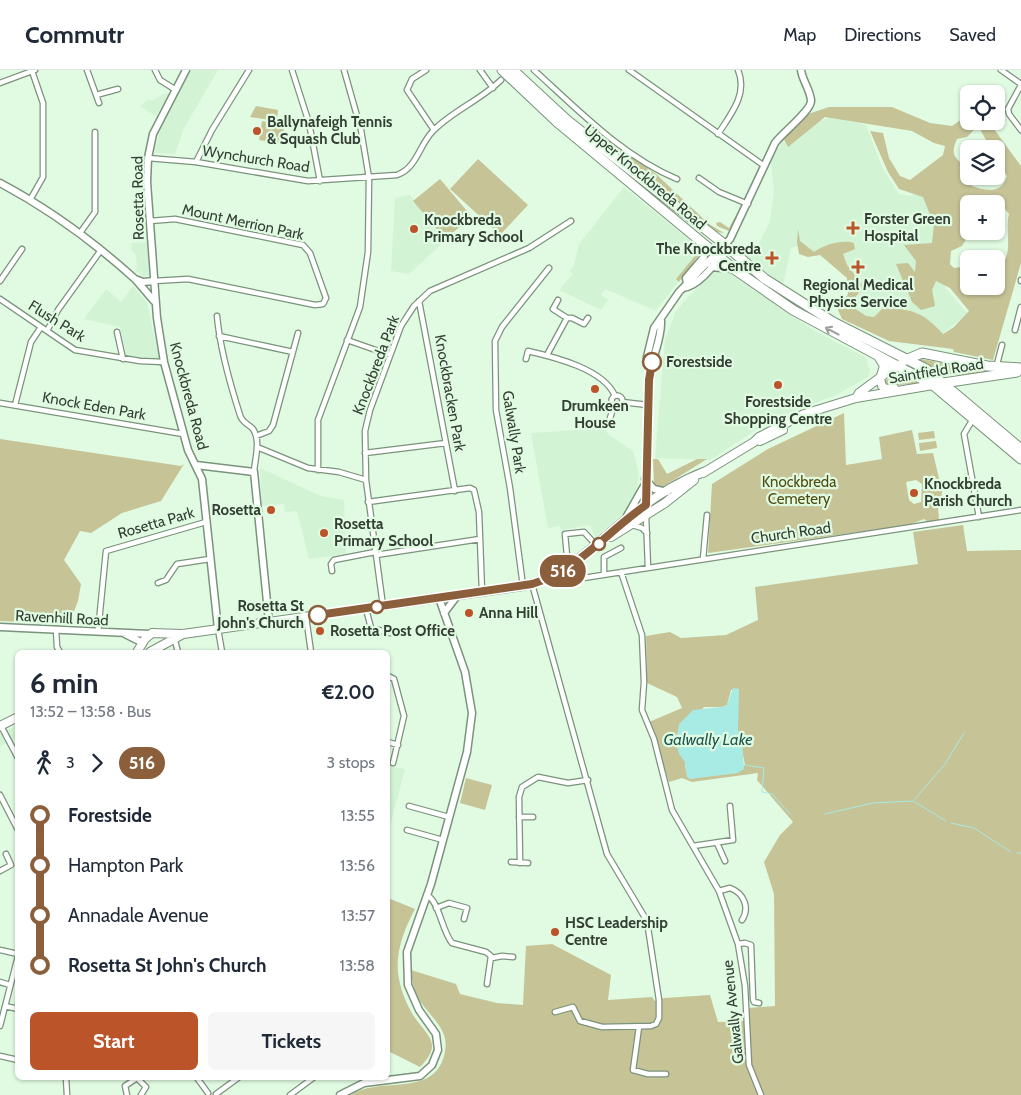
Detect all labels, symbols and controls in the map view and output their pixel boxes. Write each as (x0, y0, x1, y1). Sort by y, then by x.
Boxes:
text: Commutr (25, 20, 124, 49)
text: Map (783, 24, 816, 46)
text: Directions (844, 24, 921, 46)
text: Saved (949, 24, 996, 46)
map controls (960, 85, 1005, 295)
button: locate (960, 85, 1005, 130)
place label: Ballynafeigh Tennis & Squash Club (267, 113, 392, 148)
street label: Upper Knockbreda Road (580, 121, 710, 233)
marker: Ballynafeigh Tennis & Squash Club (251, 125, 263, 137)
button: layers (960, 140, 1005, 185)
street label: Wynchurch Road (201, 142, 311, 176)
street label: Rosetta Road (128, 156, 148, 240)
button: + (960, 195, 1005, 240)
street label: Mount Merrion Park (180, 200, 306, 244)
place label: Forster Green Hospital (864, 210, 951, 245)
place label: Knockbreda Primary School (424, 211, 523, 246)
marker: Forster Green Hospital (846, 221, 860, 235)
marker: Knockbreda Primary School (408, 223, 420, 235)
place label: The Knockbreda Centre (656, 240, 762, 275)
button: − (960, 250, 1005, 295)
marker: The Knockbreda Centre (765, 251, 779, 265)
marker: Regional Medical Physics Service (851, 260, 865, 274)
place label: Regional Medical Physics Service (803, 276, 913, 311)
street label: Flush Park (25, 296, 89, 346)
street label: Knockbreda Park (349, 312, 403, 417)
one-way arrow (825, 326, 840, 335)
street label: Knockbracken Park (431, 333, 469, 453)
street label: Knockbreda Road (166, 340, 212, 452)
marker: Forestside (642, 352, 662, 372)
place label: Forestside (666, 353, 732, 371)
street label: Saintfield Road (887, 355, 985, 387)
marker: Forestside Shopping Centre (772, 379, 784, 391)
marker: Drumkeen House (589, 383, 601, 395)
street label: Knock Eden Park (41, 388, 147, 424)
street label: Galwally Park (499, 389, 529, 475)
place label: Forestside Shopping Centre (724, 393, 832, 428)
place label: Drumkeen House (561, 397, 629, 432)
park label: Knockbreda Cemetery (762, 473, 837, 508)
place label: Knockbreda Parish Church (924, 475, 1012, 510)
marker: Knockbreda Parish Church (908, 487, 920, 499)
place label: Rosetta (211, 501, 262, 519)
street label: Rosetta Park (116, 503, 197, 542)
marker: Rosetta (265, 504, 277, 516)
place label: Rosetta Primary School (334, 515, 433, 550)
street label: Church Road (750, 518, 832, 548)
marker: Rosetta Primary School (318, 527, 330, 539)
unlabelled marker (592, 537, 606, 551)
line badge: 516 (534, 555, 592, 587)
text: 516 (550, 560, 576, 582)
place label: Rosetta St John's Church (216, 597, 304, 632)
unlabelled marker (370, 600, 384, 614)
place label: Anna Hill (479, 604, 538, 622)
marker: Rosetta St John's Church (308, 605, 328, 625)
street label: Ravenhill Road (15, 607, 109, 629)
marker: Anna Hill (463, 607, 475, 619)
place label: Rosetta Post Office (330, 622, 455, 640)
marker: Rosetta Post Office (314, 625, 326, 637)
text: 6 min (30, 666, 99, 700)
text: €2.00 (322, 681, 375, 704)
text: 13:52 – 13:58 · Bus (30, 702, 151, 721)
water label: Galwally Lake (663, 730, 753, 749)
icon: walk (30, 749, 58, 777)
icon: forward (83, 749, 111, 777)
text: 516 (129, 752, 155, 774)
text: 3 (66, 753, 75, 772)
text: 3 stops (326, 753, 375, 772)
text: Forestside (68, 804, 152, 827)
text: 13:55 (340, 806, 375, 825)
text: Hampton Park (68, 854, 183, 877)
text: 13:56 (340, 856, 375, 875)
text: Annadale Avenue (68, 904, 208, 927)
text: 13:57 (341, 906, 375, 925)
place label: HSC Leadership Centre (565, 914, 668, 949)
marker: HSC Leadership Centre (549, 926, 561, 938)
text: Rosetta St John's Church (68, 954, 266, 977)
text: 13:58 (339, 956, 375, 975)
street label: Galwally Avenue (719, 959, 747, 1065)
button: Start (30, 1012, 198, 1070)
button: Tickets (208, 1012, 375, 1070)

